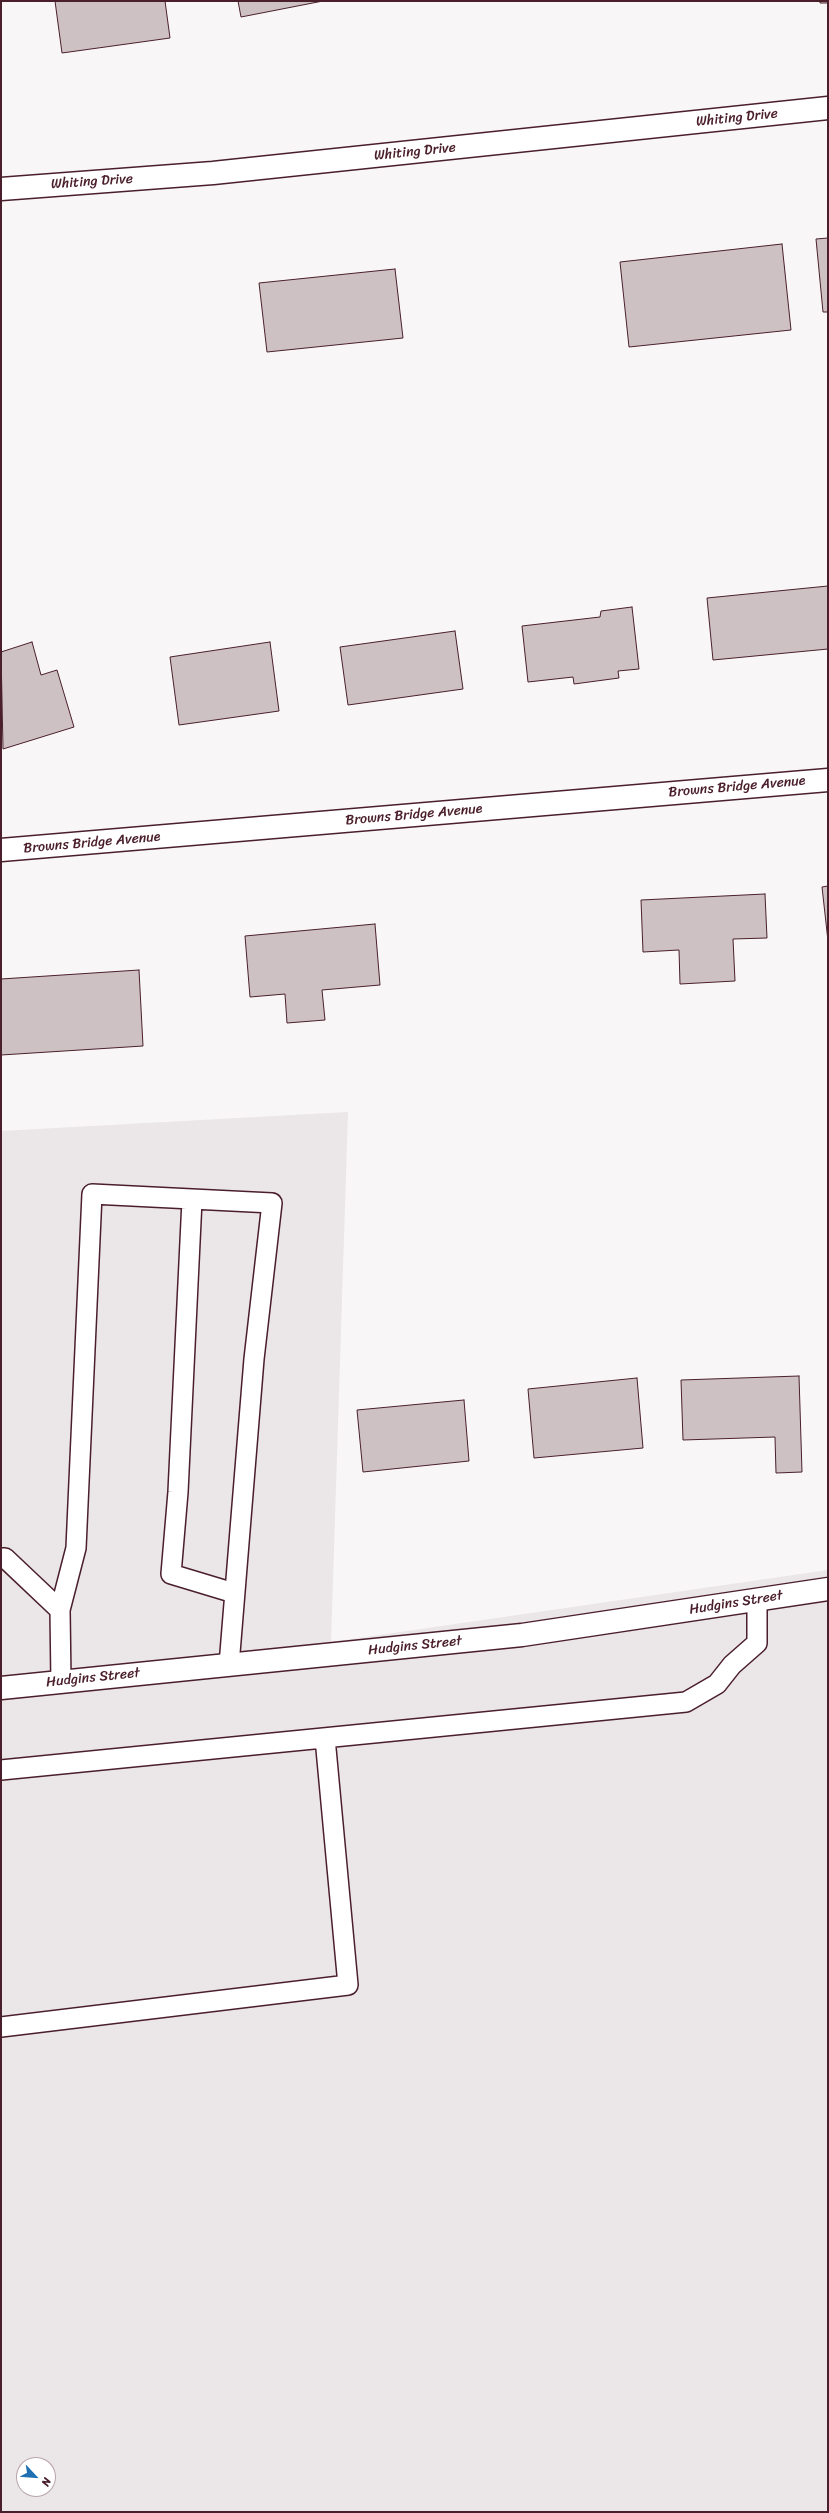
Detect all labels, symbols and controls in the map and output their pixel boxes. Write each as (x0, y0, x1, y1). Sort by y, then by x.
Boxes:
street label: Whiting Drive (695, 105, 779, 131)
street label: Whiting Drive (373, 139, 457, 165)
street label: Whiting Drive (51, 171, 133, 193)
street label: Browns Bridge Avenue (668, 773, 806, 801)
street label: Browns Bridge Avenue (345, 801, 483, 829)
street label: Browns Bridge Avenue (23, 829, 161, 857)
street label: Hudgins Street (688, 1587, 784, 1619)
street label: Hudgins Street (367, 1633, 463, 1659)
street label: Hudgins Street (45, 1665, 141, 1691)
north arrow (16, 2457, 56, 2497)
text: N (36, 2474, 57, 2490)

